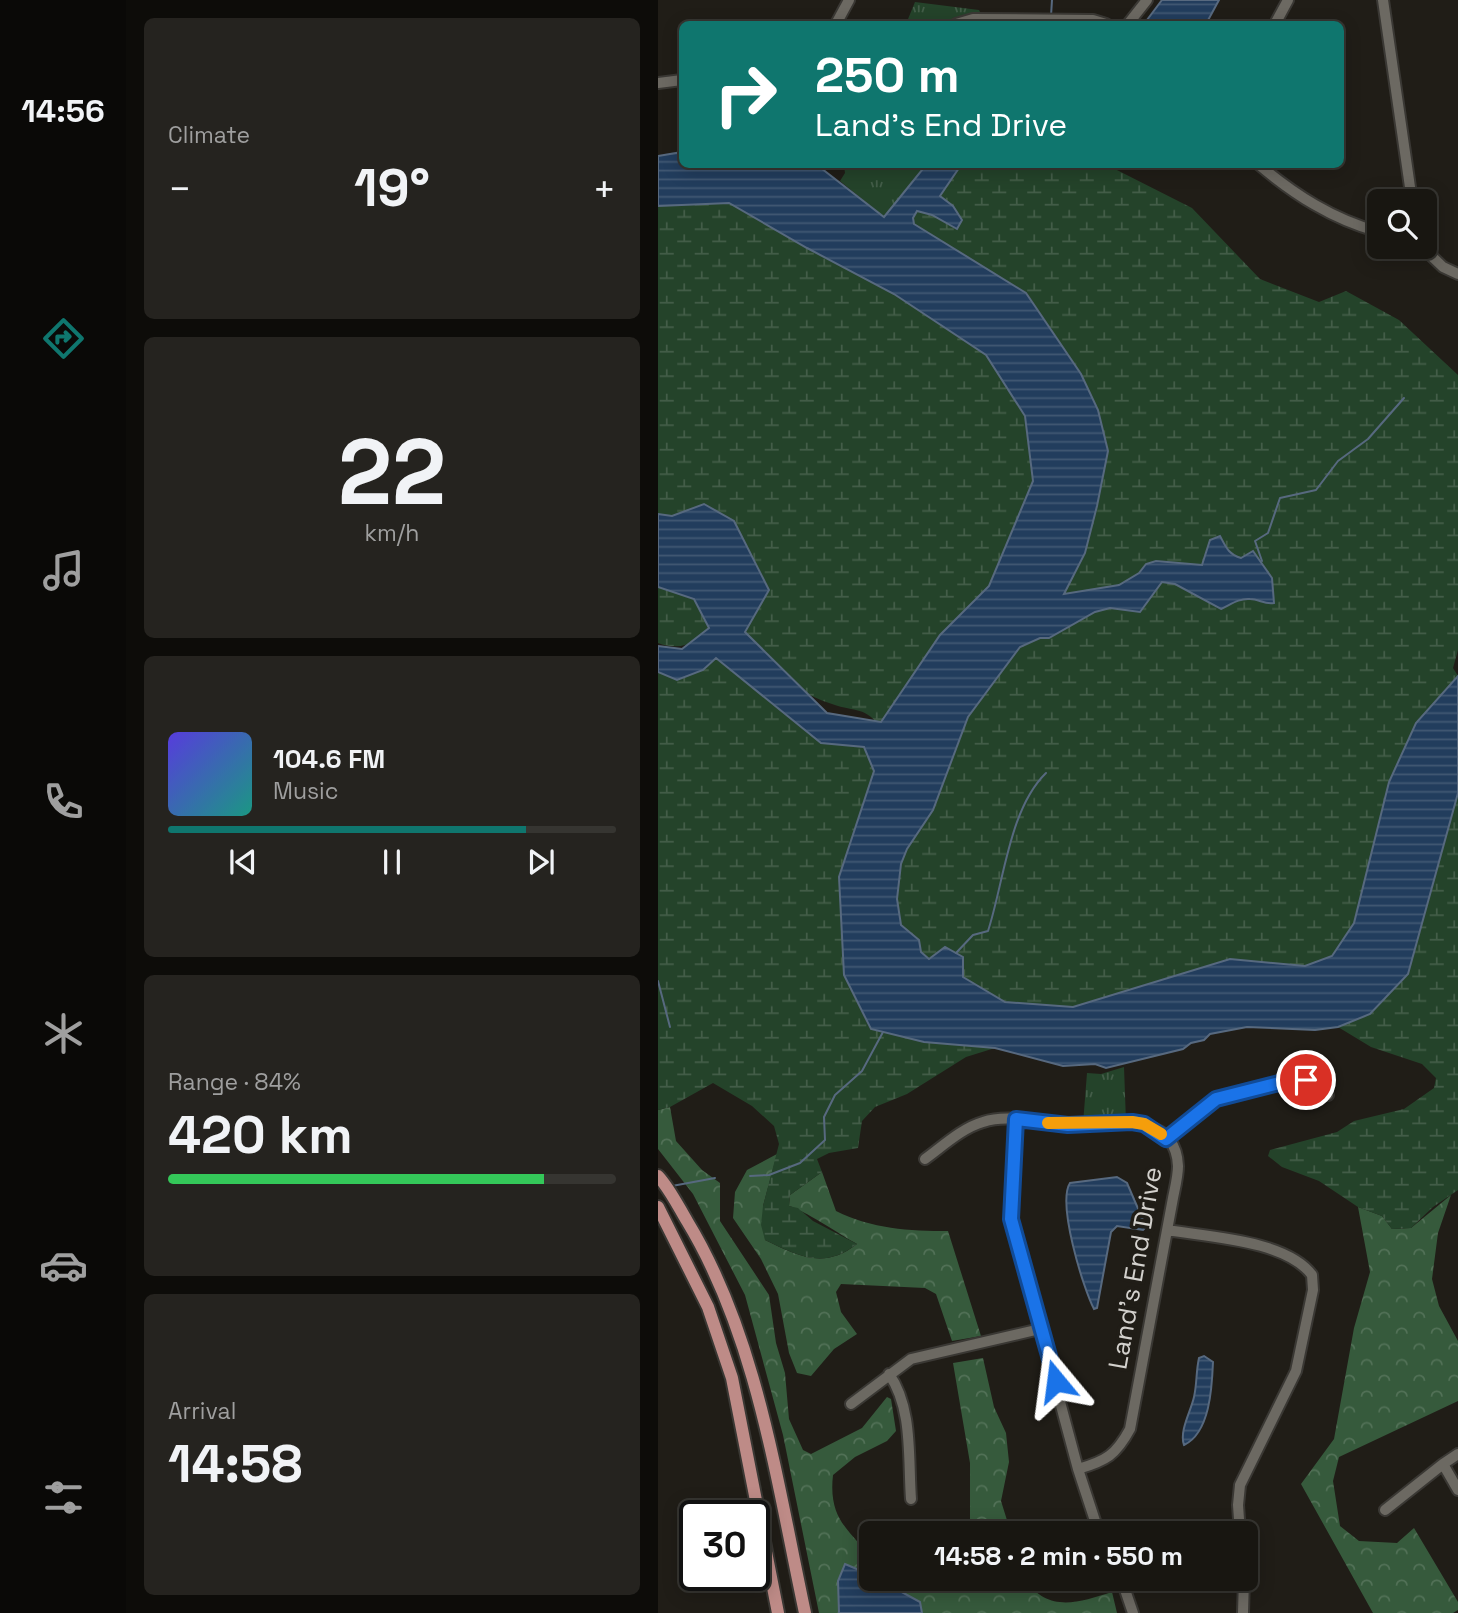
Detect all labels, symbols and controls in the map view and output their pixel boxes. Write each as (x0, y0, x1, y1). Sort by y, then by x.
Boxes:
text: 250 m (815, 44, 960, 106)
icon: right (700, 49, 791, 140)
text: 14:56 (21, 91, 105, 131)
text: Land's End Drive (815, 105, 1067, 145)
text: Climate (168, 120, 250, 150)
text: 19° (354, 155, 430, 221)
text: − (168, 165, 192, 213)
text: + (592, 165, 616, 213)
map controls (1367, 189, 1437, 259)
button: search (1367, 189, 1437, 259)
icon: directions (39, 314, 88, 363)
text: 22 (338, 414, 446, 531)
text: km/h (365, 518, 419, 548)
icon: music (39, 546, 88, 595)
text: 104.6 FM (273, 742, 385, 776)
text: Music (273, 776, 338, 806)
icon: phone (39, 777, 88, 826)
icon: previous (224, 843, 262, 881)
icon: pause (373, 843, 411, 881)
icon: next (522, 843, 560, 881)
icon: climate (39, 1009, 88, 1058)
pin (1276, 1050, 1336, 1110)
icon: arrive (1287, 1061, 1325, 1099)
text: Range · 84% (168, 1067, 301, 1097)
text: 420 km (168, 1102, 353, 1168)
street label: Land's End Drive (1100, 1164, 1170, 1372)
icon: car (39, 1241, 88, 1290)
position arrow (1019, 1344, 1093, 1418)
text: Arrival (168, 1396, 236, 1426)
text: 14:58 (168, 1431, 302, 1497)
icon: filters (39, 1473, 88, 1522)
speed limit sign: 30 (679, 1500, 770, 1591)
text: 14:58 · 2 min · 550 m (934, 1539, 1183, 1573)

